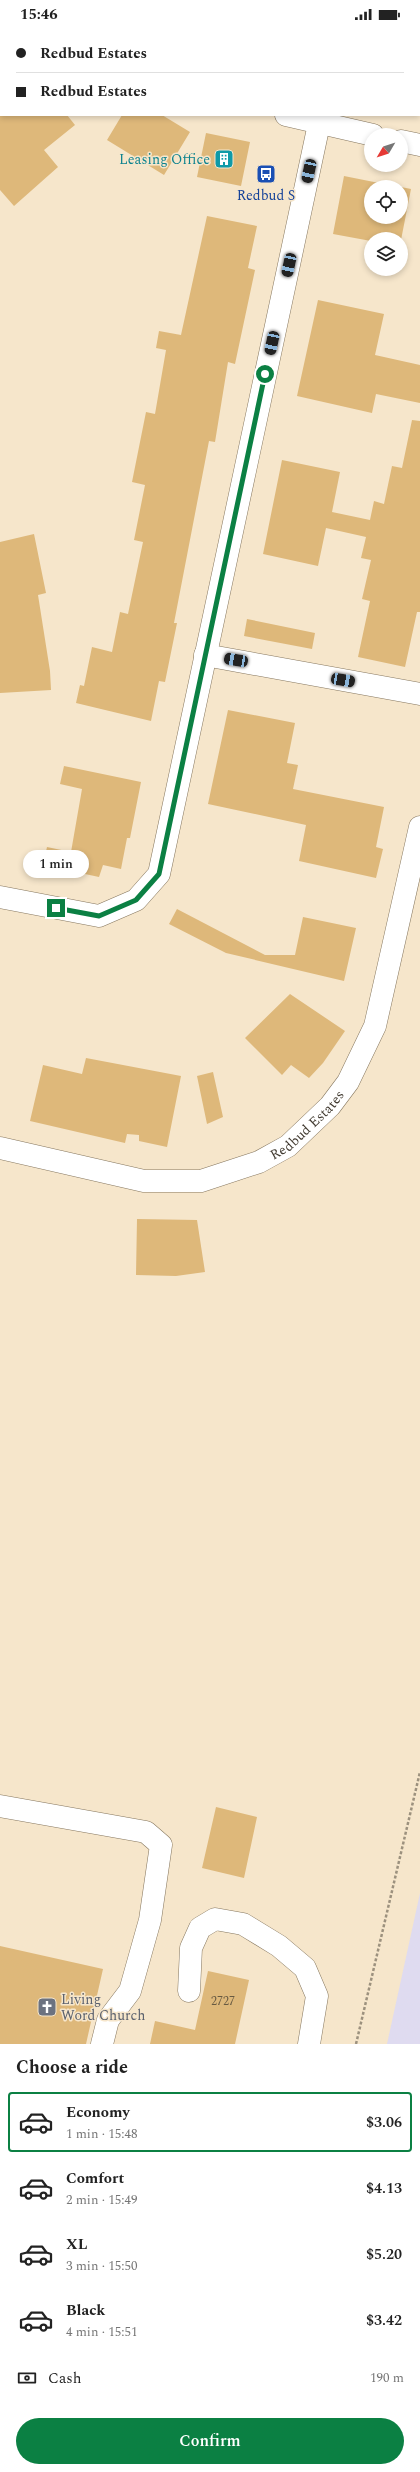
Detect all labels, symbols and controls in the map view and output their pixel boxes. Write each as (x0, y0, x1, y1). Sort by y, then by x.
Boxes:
text: 15:46 (20, 3, 58, 26)
text: Redbud Estates (40, 42, 147, 65)
text: Redbud Estates (40, 80, 147, 103)
north arrow (364, 128, 408, 172)
map controls (364, 128, 408, 276)
building icon: Leasing Office (213, 148, 235, 170)
place label: Leasing Office (119, 149, 210, 170)
car (301, 158, 317, 184)
bus stop icon: Redbud S (255, 163, 277, 185)
button: locate (364, 180, 408, 224)
place label: Redbud S (237, 185, 295, 206)
button: layers (364, 232, 408, 276)
car (281, 252, 297, 278)
car (264, 330, 280, 356)
route start (256, 365, 274, 383)
car (223, 652, 249, 668)
car (330, 672, 356, 688)
callout: 1 min (23, 850, 89, 878)
text: 1 min (39, 854, 73, 874)
route end (47, 899, 65, 917)
street label: Redbud Estates (266, 1086, 350, 1165)
place label: Living Word Church (61, 1989, 145, 2026)
house number: 2727 (211, 1992, 235, 2011)
church icon: Living Word Church (36, 1996, 58, 2018)
text: Choose a ride (16, 2054, 128, 2081)
text: Economy (66, 2101, 130, 2124)
icon: car (18, 2104, 54, 2140)
text: $3.06 (366, 2111, 402, 2134)
text: 1 min · 15:48 (66, 2124, 138, 2144)
text: Comfort (66, 2167, 124, 2190)
icon: car (18, 2170, 54, 2206)
text: $4.13 (366, 2177, 402, 2200)
text: 2 min · 15:49 (66, 2190, 138, 2210)
text: XL (66, 2233, 87, 2256)
icon: car (18, 2236, 54, 2272)
text: $5.20 (366, 2243, 402, 2266)
text: 3 min · 15:50 (66, 2256, 138, 2276)
text: Black (66, 2299, 105, 2322)
icon: car (18, 2302, 54, 2338)
text: $3.42 (366, 2309, 402, 2332)
text: 4 min · 15:51 (66, 2322, 138, 2342)
icon: cash (16, 2367, 38, 2389)
text: Cash (48, 2367, 81, 2390)
text: 190 m (370, 2368, 404, 2388)
button: Confirm (16, 2418, 404, 2464)

